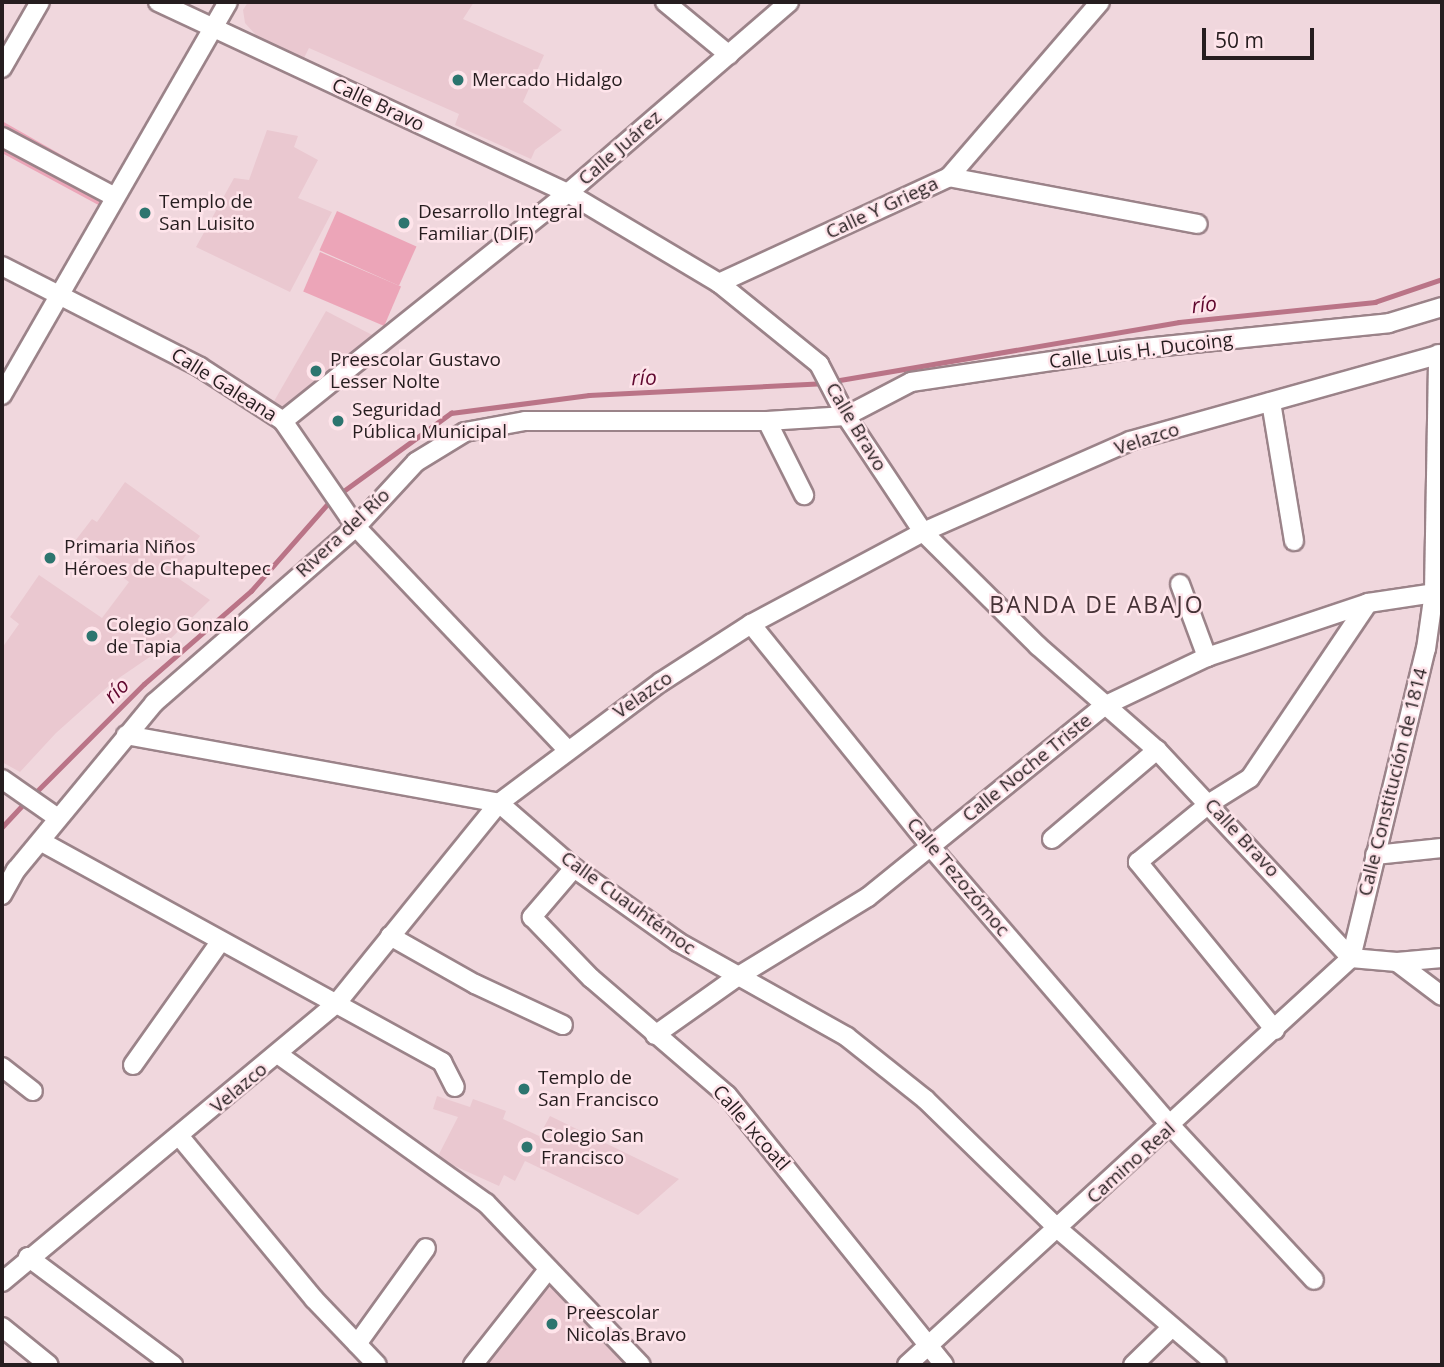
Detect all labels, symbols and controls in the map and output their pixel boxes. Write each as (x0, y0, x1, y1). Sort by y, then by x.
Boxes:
scale bar (1206, 14, 1318, 58)
text: 50 m (1215, 26, 1264, 54)
place label: Mercado Hidalgo (472, 69, 623, 91)
marker: Mercado Hidalgo (450, 72, 466, 88)
street label: Calle Bravo (328, 74, 428, 136)
street label: Calle Juárez (574, 106, 666, 190)
street label: Calle Y Griega (822, 172, 942, 244)
place label: Templo de San Luisito (159, 191, 255, 235)
place label: Desarrollo Integral Familiar (DIF) (418, 201, 583, 245)
marker: Templo de San Luisito (137, 205, 153, 221)
marker: Desarrollo Integral Familiar (DIF) (396, 215, 412, 231)
water label: río (1190, 290, 1218, 318)
street label: Calle Luis H. Ducoing (1048, 328, 1234, 374)
street label: Calle Galeana (167, 343, 281, 427)
place label: Preescolar Gustavo Lesser Nolte (330, 349, 501, 393)
marker: Preescolar Gustavo Lesser Nolte (308, 363, 324, 379)
water label: río (631, 364, 657, 390)
street label: Calle Bravo (821, 379, 891, 475)
place label: Seguridad Pública Municipal (352, 399, 507, 443)
marker: Seguridad Pública Municipal (330, 413, 346, 429)
street label: Velazco (1112, 418, 1182, 460)
street label: Rivera del Río (291, 484, 395, 582)
place label: Primaria Niños Héroes de Chapultepec (64, 536, 271, 580)
marker: Primaria Niños Héroes de Chapultepec (42, 550, 58, 566)
district label: BANDA DE ABAJO (991, 590, 1203, 618)
place label: Colegio Gonzalo de Tapia (106, 614, 249, 658)
marker: Colegio Gonzalo de Tapia (84, 628, 100, 644)
street label: Calle Constitución de 1814 (1354, 666, 1432, 898)
street label: Velazco (609, 667, 677, 723)
water label: río (98, 672, 134, 708)
street label: Calle Noche Triste (958, 709, 1096, 827)
street label: Calle Bravo (1200, 794, 1284, 882)
street label: Calle Tezozómoc (902, 813, 1014, 941)
street label: Calle Cuauhtémoc (556, 847, 700, 959)
street label: Velazco (206, 1058, 272, 1118)
place label: Templo de San Francisco (538, 1067, 659, 1111)
marker: Templo de San Francisco (516, 1081, 532, 1097)
street label: Calle Ixcoatl (708, 1081, 794, 1175)
street label: Camino Real (1082, 1117, 1180, 1209)
place label: Colegio San Francisco (541, 1125, 644, 1169)
marker: Colegio San Francisco (519, 1139, 535, 1155)
place label: Preescolar Nicolas Bravo (566, 1302, 686, 1346)
marker: Preescolar Nicolas Bravo (544, 1316, 560, 1332)

